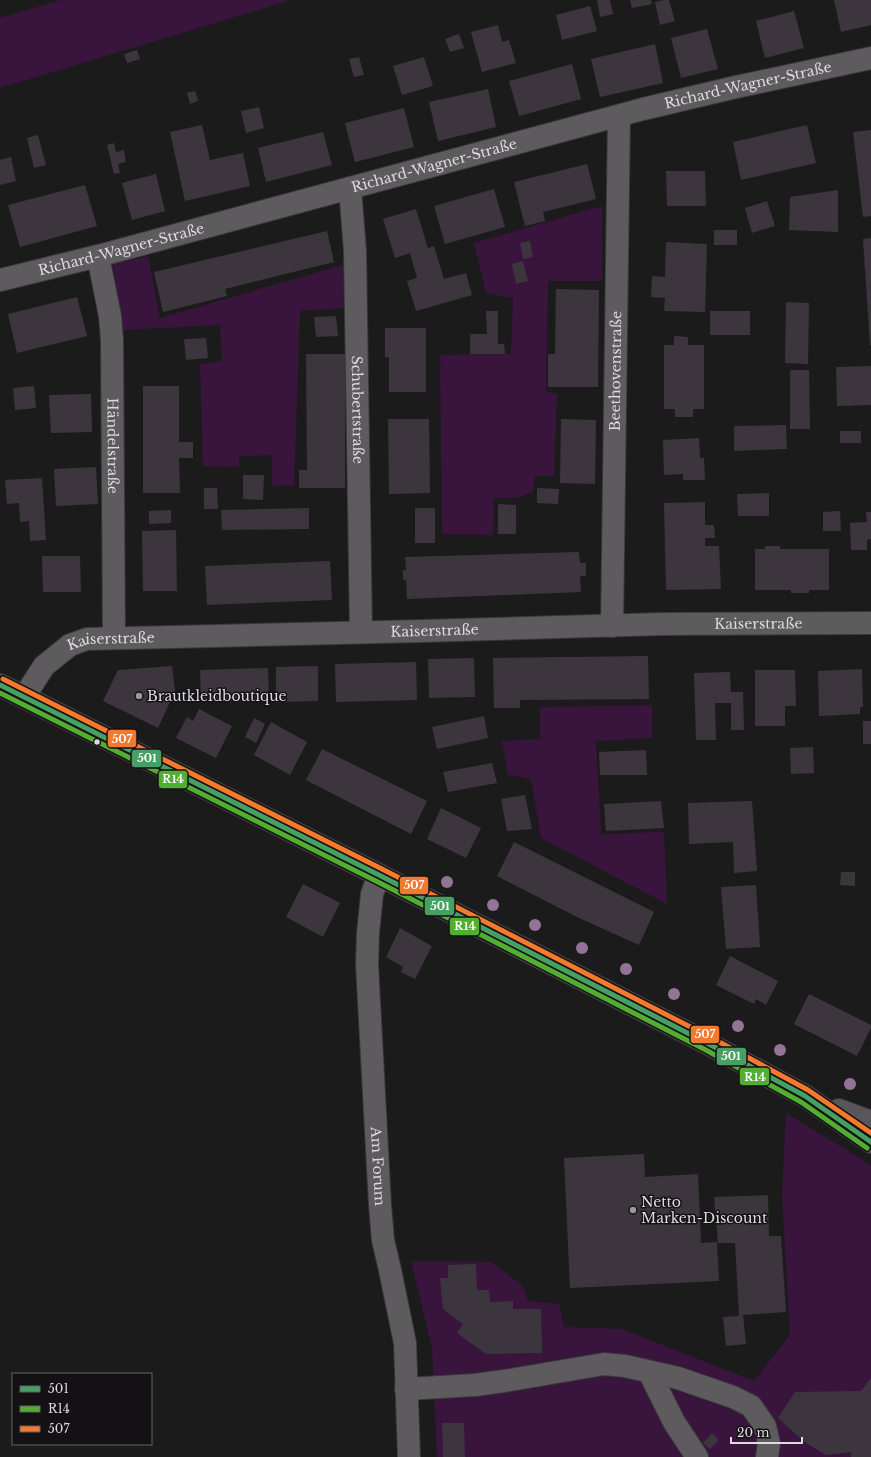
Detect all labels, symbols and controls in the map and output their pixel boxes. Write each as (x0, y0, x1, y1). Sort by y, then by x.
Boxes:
street label: Richard-Wagner-Straße (663, 58, 833, 113)
street label: Richard-Wagner-Straße (349, 134, 519, 196)
street label: Richard-Wagner-Straße (36, 219, 206, 279)
street label: Beethovenstraße (606, 311, 625, 431)
street label: Schubertstraße (348, 355, 367, 464)
street label: Händelstraße (103, 398, 122, 494)
street label: Kaiserstraße (714, 614, 803, 633)
street label: Kaiserstraße (390, 620, 479, 641)
street label: Kaiserstraße (65, 628, 155, 654)
place label: Brautkleidboutique (147, 687, 287, 705)
marker: Brautkleidboutique (134, 691, 144, 701)
line badge: 507 (107, 729, 137, 748)
text: 507 (112, 732, 133, 746)
unlabelled marker (92, 737, 102, 747)
line badge: 501 (131, 749, 162, 768)
text: 501 (137, 751, 157, 765)
line badge: R14 (158, 770, 188, 789)
text: R14 (162, 772, 184, 786)
line badge: 507 (399, 876, 429, 895)
text: 507 (404, 878, 425, 892)
line badge: 501 (424, 896, 455, 916)
text: 501 (430, 899, 450, 913)
line badge: R14 (449, 917, 480, 936)
text: R14 (454, 919, 476, 933)
line badge: 507 (690, 1025, 720, 1044)
text: 507 (695, 1027, 716, 1041)
line badge: 501 (716, 1047, 747, 1066)
text: 501 (721, 1049, 741, 1063)
line badge: R14 (739, 1067, 770, 1086)
text: R14 (744, 1070, 766, 1084)
street label: Am Forum (367, 1125, 389, 1206)
place label: Netto Marken-Discount (641, 1193, 768, 1227)
marker: Netto Marken-Discount (628, 1205, 638, 1215)
legend (12, 1373, 152, 1445)
text: 501 (48, 1381, 69, 1396)
text: R14 (48, 1401, 70, 1416)
scale bar (731, 1419, 802, 1445)
text: 507 (48, 1421, 70, 1436)
text: 20 m (737, 1425, 769, 1440)

